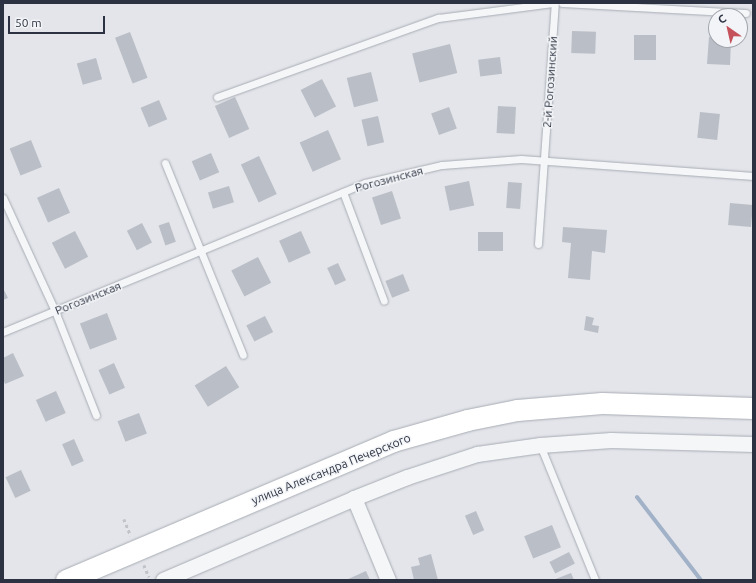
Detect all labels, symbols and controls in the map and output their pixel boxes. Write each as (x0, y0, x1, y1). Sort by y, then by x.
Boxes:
scale bar (10, 8, 107, 34)
north arrow (708, 8, 748, 48)
text: С (716, 12, 728, 26)
text: 50 m (15, 16, 42, 29)
street label: 2-й Рогозинский (540, 36, 560, 128)
street label: Рогозинская (353, 163, 425, 195)
street label: Рогозинская (53, 278, 123, 318)
street label: улица Александра Печерского (249, 430, 413, 508)

